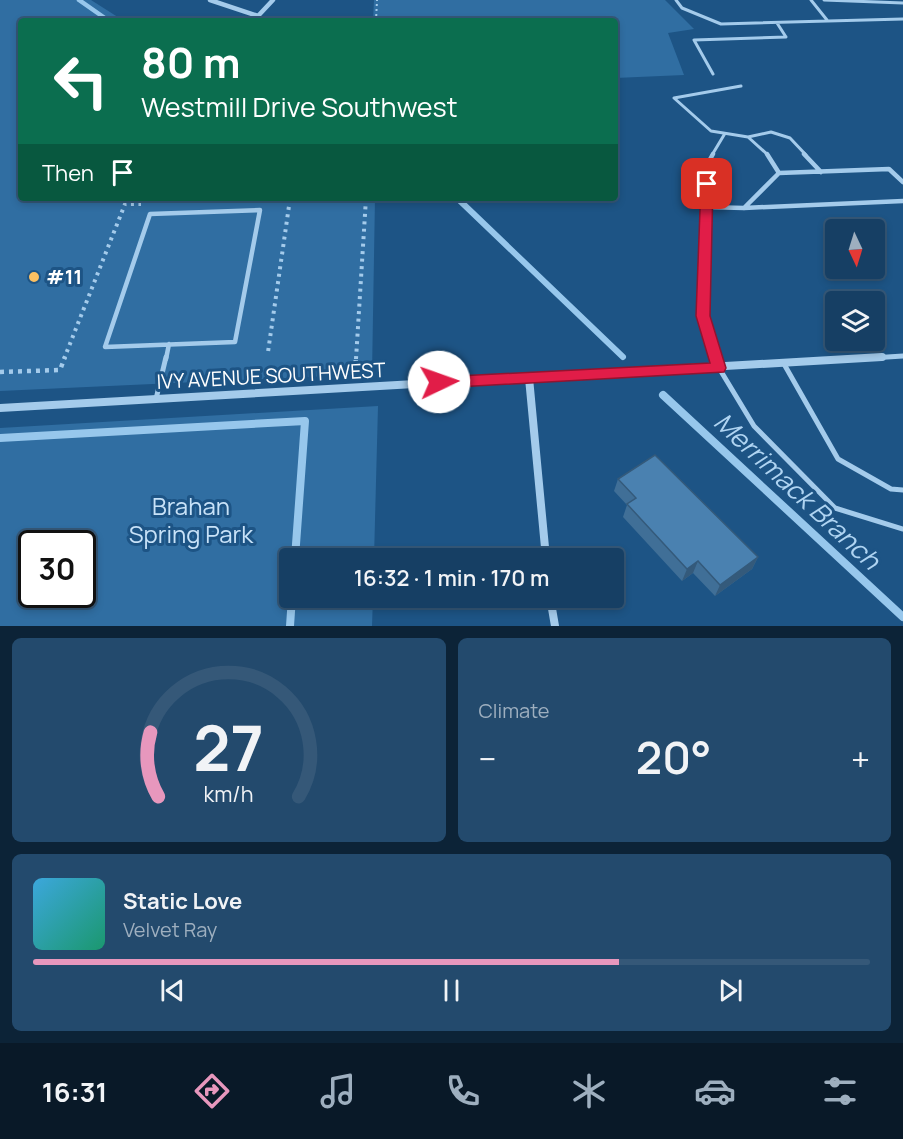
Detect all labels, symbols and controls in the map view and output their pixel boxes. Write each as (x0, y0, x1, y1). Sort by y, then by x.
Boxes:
text: 80 m (141, 33, 241, 91)
icon: left (42, 42, 120, 120)
text: Westmill Drive Southwest (141, 88, 458, 125)
icon: arrive (106, 156, 139, 189)
text: Then (42, 158, 94, 188)
pin (681, 158, 732, 209)
icon: arrive (690, 167, 723, 200)
north arrow (825, 219, 885, 279)
map controls (825, 219, 885, 351)
place label: #11 (46, 263, 82, 290)
marker: #11 (27, 270, 41, 284)
button: layers (825, 291, 885, 351)
position arrow (407, 350, 471, 414)
street label: IVY AVENUE SOUTHWEST (156, 356, 386, 395)
water label: Merrimack Branch (707, 404, 890, 578)
park label: Brahan Spring Park (129, 489, 254, 550)
speed limit sign: 30 (18, 530, 96, 608)
text: 16:32 · 1 min · 170 m (354, 563, 549, 593)
text: Climate (479, 697, 550, 724)
text: 27 (194, 704, 264, 790)
text: 20° (636, 726, 711, 788)
text: − (479, 736, 496, 781)
text: + (851, 736, 870, 781)
text: km/h (204, 779, 254, 808)
text: Static Love (123, 886, 242, 916)
text: Velvet Ray (123, 916, 217, 943)
icon: previous (156, 974, 189, 1007)
icon: pause (435, 974, 468, 1007)
icon: next (714, 974, 747, 1007)
icon: directions (191, 1070, 233, 1112)
icon: music (317, 1070, 359, 1112)
icon: phone (442, 1070, 484, 1112)
icon: climate (568, 1070, 610, 1112)
icon: car (694, 1070, 736, 1112)
icon: filters (819, 1070, 861, 1112)
text: 16:31 (42, 1073, 107, 1110)

